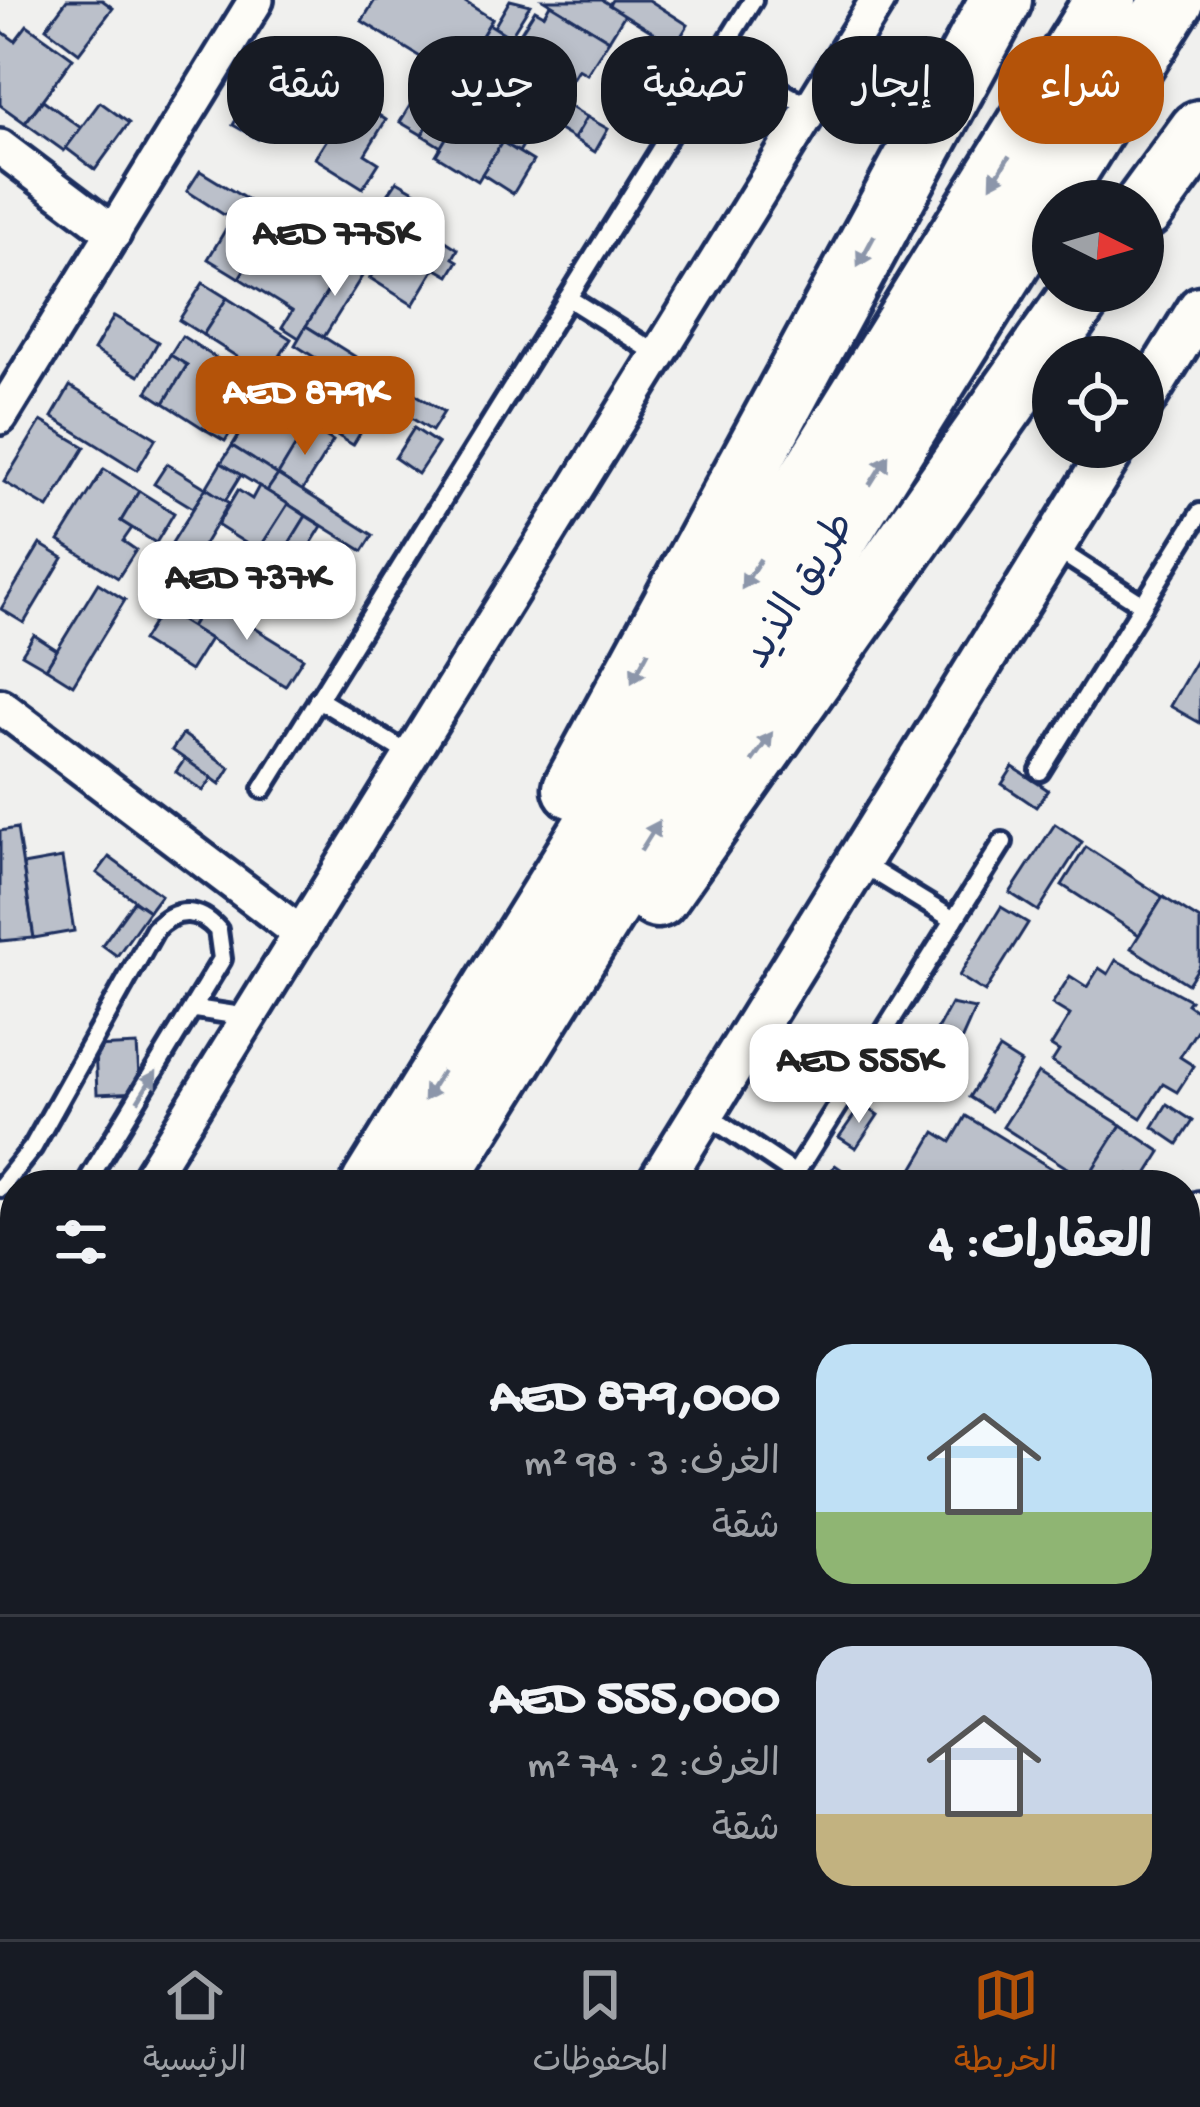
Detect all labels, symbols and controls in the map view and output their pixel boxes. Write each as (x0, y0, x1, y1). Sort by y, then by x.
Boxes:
chip: شقة (227, 36, 384, 144)
chip: جديد (408, 36, 577, 144)
chip: تصفية (601, 36, 788, 144)
chip: إيجار (812, 36, 974, 144)
chip: شراء (998, 36, 1164, 144)
one-way arrow (990, 154, 1011, 188)
north arrow (1032, 180, 1164, 312)
map controls (1032, 180, 1164, 468)
pin: AED 775K (211, 197, 459, 299)
text: AED 775K (253, 213, 417, 259)
one-way arrow (856, 233, 877, 268)
button: locate (1032, 336, 1164, 468)
pin: AED 879K (181, 356, 429, 458)
text: AED 879K (223, 372, 387, 418)
one-way arrow (868, 453, 889, 487)
street label: طريق الذيد (734, 504, 869, 679)
pin: AED 737K (123, 541, 371, 643)
text: AED 737K (165, 557, 329, 603)
one-way arrow (741, 557, 762, 591)
one-way arrow (630, 650, 651, 685)
one-way arrow (750, 730, 773, 763)
one-way arrow (639, 819, 660, 853)
pin: AED 555K (735, 1024, 983, 1126)
text: AED 555K (777, 1040, 941, 1086)
one-way arrow (135, 1070, 157, 1102)
one-way arrow (423, 1070, 445, 1102)
icon: filters (48, 1209, 114, 1275)
text: العقارات: 4 (929, 1217, 1152, 1277)
text: AED 879,000 (490, 1370, 780, 1430)
icon: home (912, 1392, 1056, 1536)
text: الغرف: 3 · 98 m² (524, 1443, 780, 1489)
text: شقة (712, 1507, 780, 1553)
text: AED 555,000 (489, 1672, 780, 1732)
icon: home (912, 1694, 1056, 1838)
text: الغرف: 2 · 74 m² (528, 1745, 780, 1791)
text: شقة (712, 1809, 780, 1855)
tab: الرئيسية (143, 1962, 247, 2088)
tab: المحفوظات (532, 1962, 668, 2088)
tab: الخريطة (954, 1962, 1057, 2088)

